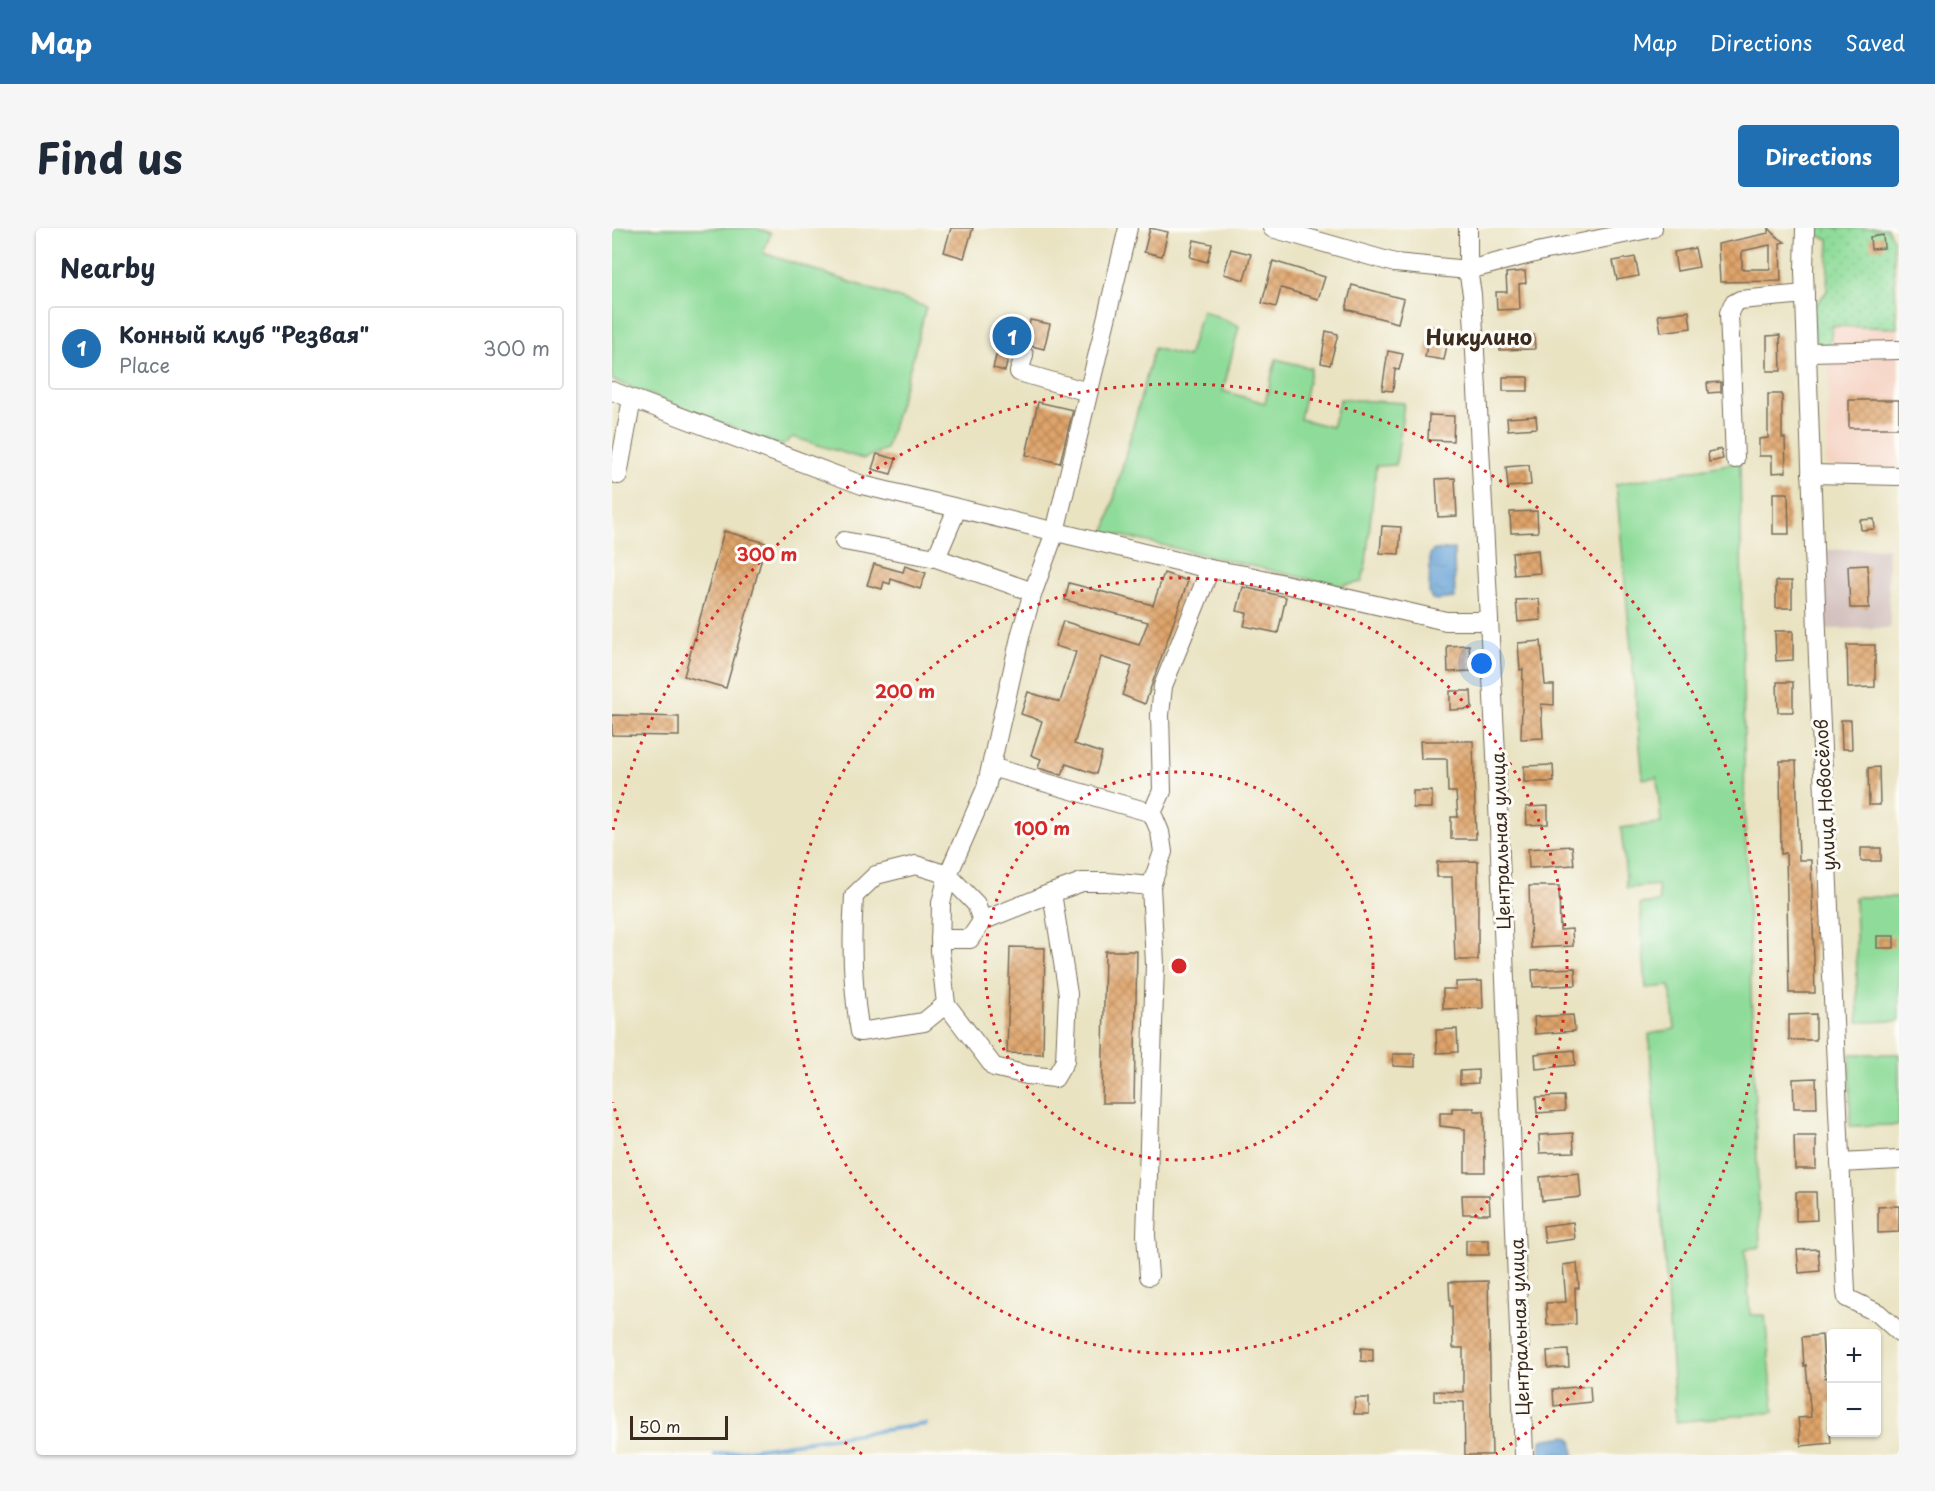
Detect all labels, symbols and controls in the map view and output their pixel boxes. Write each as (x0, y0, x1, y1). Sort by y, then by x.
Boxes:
text: Map (30, 21, 92, 64)
text: Map (1632, 26, 1677, 58)
text: Directions (1710, 26, 1812, 58)
text: Saved (1845, 26, 1905, 58)
text: Find us (36, 125, 183, 188)
button: Directions (1738, 125, 1899, 187)
text: Nearby (60, 248, 155, 287)
pin: 1 (992, 314, 1032, 358)
text: Конный клуб "Резвая" (119, 317, 369, 350)
district label: Никулино (1426, 320, 1532, 352)
text: 1 (77, 333, 86, 363)
text: 300 m (483, 333, 550, 363)
text: Place (119, 350, 170, 380)
text: 300 m (737, 540, 797, 567)
your location (1467, 649, 1496, 678)
text: 200 m (875, 677, 935, 704)
street label: улица Новосёлов (1807, 718, 1841, 872)
street label: Центральная улица (1483, 751, 1517, 930)
text: 100 m (1014, 814, 1070, 841)
centre of rings (1169, 956, 1189, 976)
street label: Центральная улица (1502, 1237, 1536, 1416)
map controls (1827, 1329, 1881, 1437)
button: + (1827, 1329, 1881, 1383)
button: − (1827, 1383, 1881, 1437)
scale bar (630, 1413, 728, 1440)
text: 50 m (639, 1414, 680, 1438)

